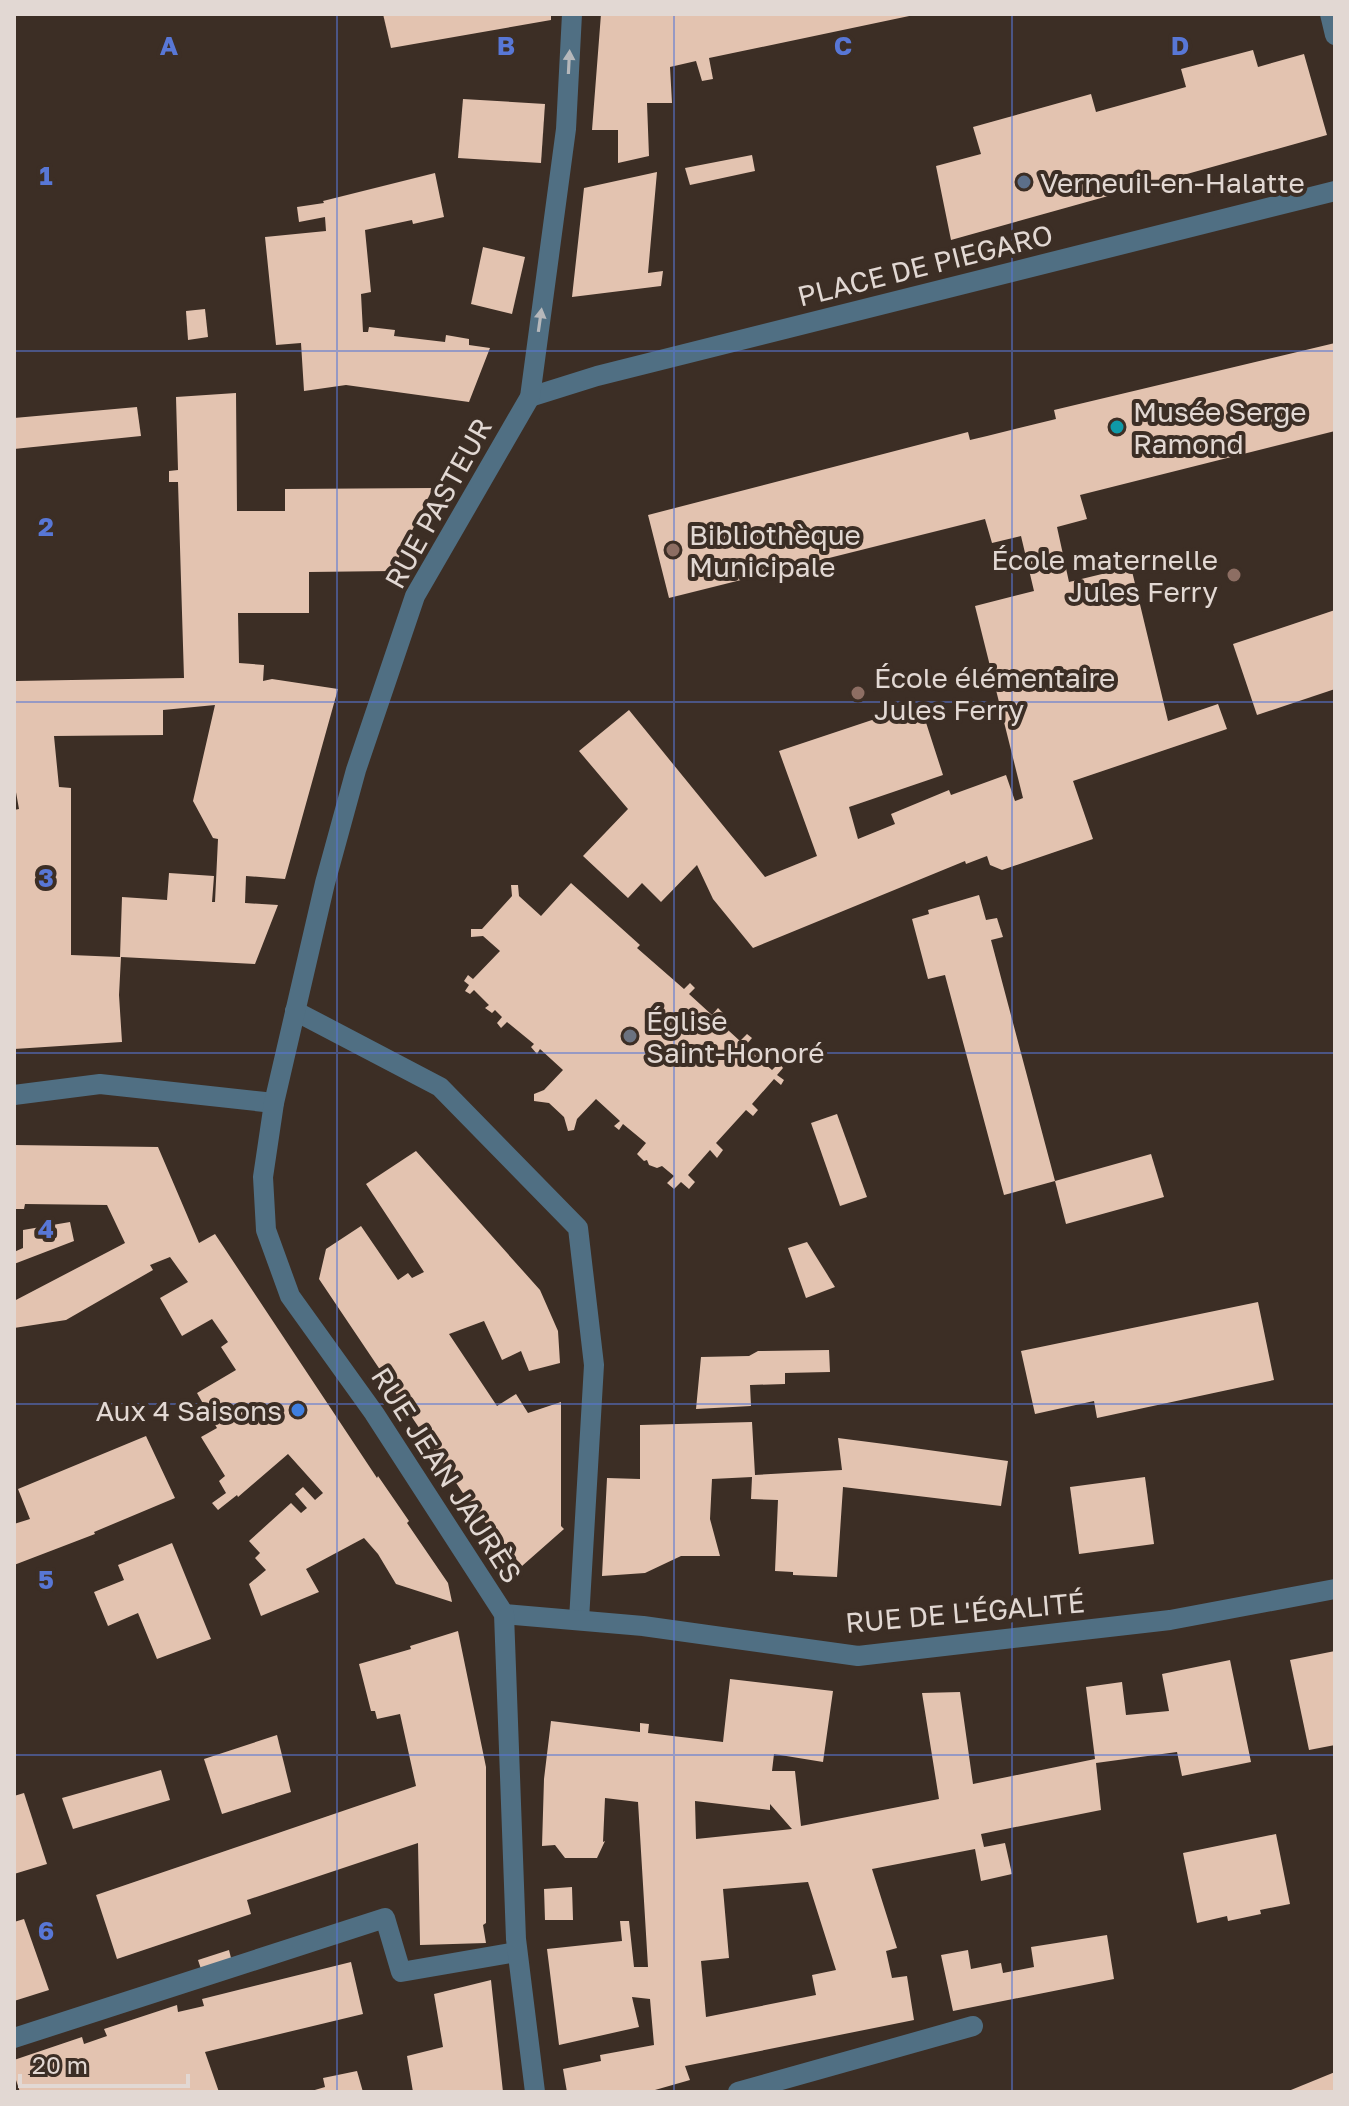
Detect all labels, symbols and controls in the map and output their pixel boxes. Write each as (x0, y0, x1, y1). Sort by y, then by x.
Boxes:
text: A (160, 30, 179, 61)
text: B (497, 30, 515, 61)
text: C (834, 30, 852, 61)
text: D (1171, 30, 1189, 61)
one-way arrow (563, 49, 576, 74)
text: 1 (39, 160, 53, 191)
place label: Verneuil-en-Halatte (1040, 166, 1305, 199)
marker: Verneuil-en-Halatte (1015, 173, 1033, 191)
street label: PLACE DE PIEGARO (794, 217, 1056, 313)
one-way arrow (534, 307, 547, 332)
place label: Musée Serge Ramond (1133, 395, 1307, 460)
street label: RUE PASTEUR (378, 412, 498, 594)
marker: Musée Serge Ramond (1108, 418, 1126, 436)
text: 2 (38, 511, 54, 542)
place label: Bibliothèque Municipale (689, 518, 861, 583)
marker: Bibliothèque Municipale (664, 541, 682, 559)
place label: École maternelle Jules Ferry (991, 543, 1218, 608)
marker: École maternelle Jules Ferry (1225, 566, 1243, 584)
place label: École élémentaire Jules Ferry (874, 661, 1115, 726)
marker: École élémentaire Jules Ferry (849, 684, 867, 702)
text: 3 (38, 862, 54, 893)
place label: Église Saint-Honoré (646, 1004, 824, 1069)
marker: Église Saint-Honoré (621, 1027, 639, 1045)
text: 4 (38, 1213, 54, 1244)
street label: RUE JEAN JAURÈS (365, 1361, 529, 1589)
place label: Aux 4 Saisons (95, 1394, 282, 1427)
marker: Aux 4 Saisons (289, 1401, 307, 1419)
text: 5 (38, 1564, 54, 1595)
street label: RUE DE L'ÉGALITÉ (844, 1585, 1086, 1639)
text: 6 (38, 1915, 54, 1946)
scale bar (20, 2038, 188, 2088)
text: 20 m (32, 2050, 88, 2079)

